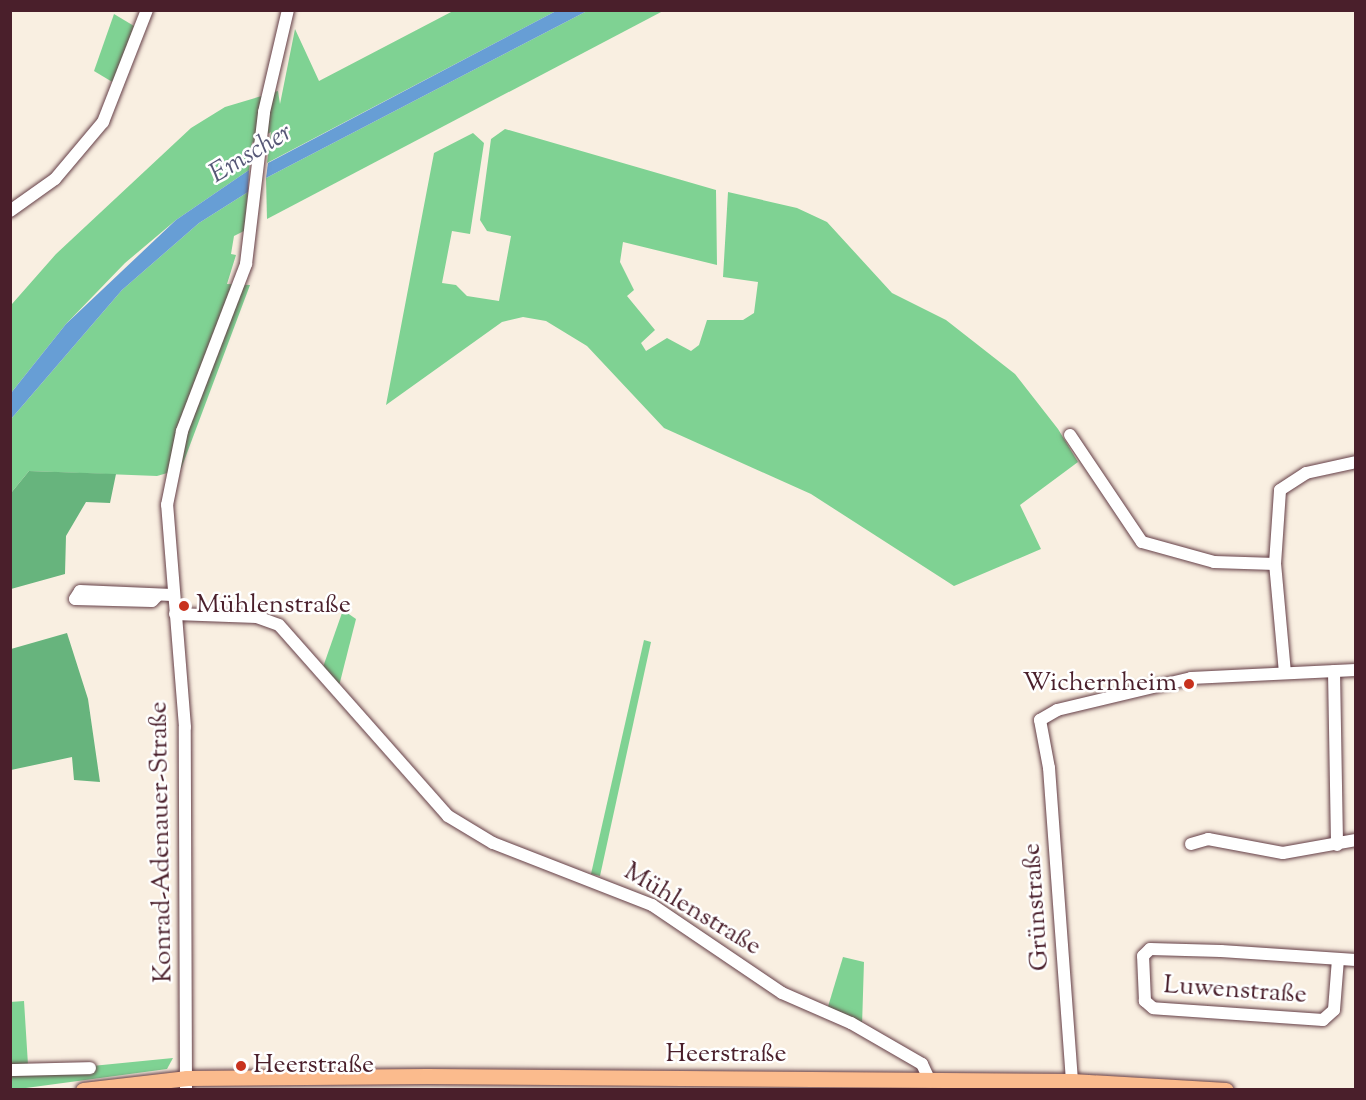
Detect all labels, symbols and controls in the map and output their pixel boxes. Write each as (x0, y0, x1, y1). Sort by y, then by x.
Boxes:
water label: Emscher (204, 117, 298, 191)
place label: Mühlenstraße (196, 590, 351, 622)
marker: Mühlenstraße (177, 599, 191, 613)
place label: Wichernheim (1023, 668, 1177, 700)
marker: Wichernheim (1182, 677, 1196, 691)
street label: Konrad-Adenauer-Straße (144, 701, 180, 983)
street label: Grünstraße (1017, 842, 1057, 972)
street label: Mühlenstraße (618, 857, 766, 963)
street label: Luwenstraße (1162, 970, 1308, 1012)
street label: Heerstraße (665, 1039, 787, 1071)
place label: Heerstraße (253, 1050, 374, 1082)
marker: Heerstraße (234, 1059, 248, 1073)

